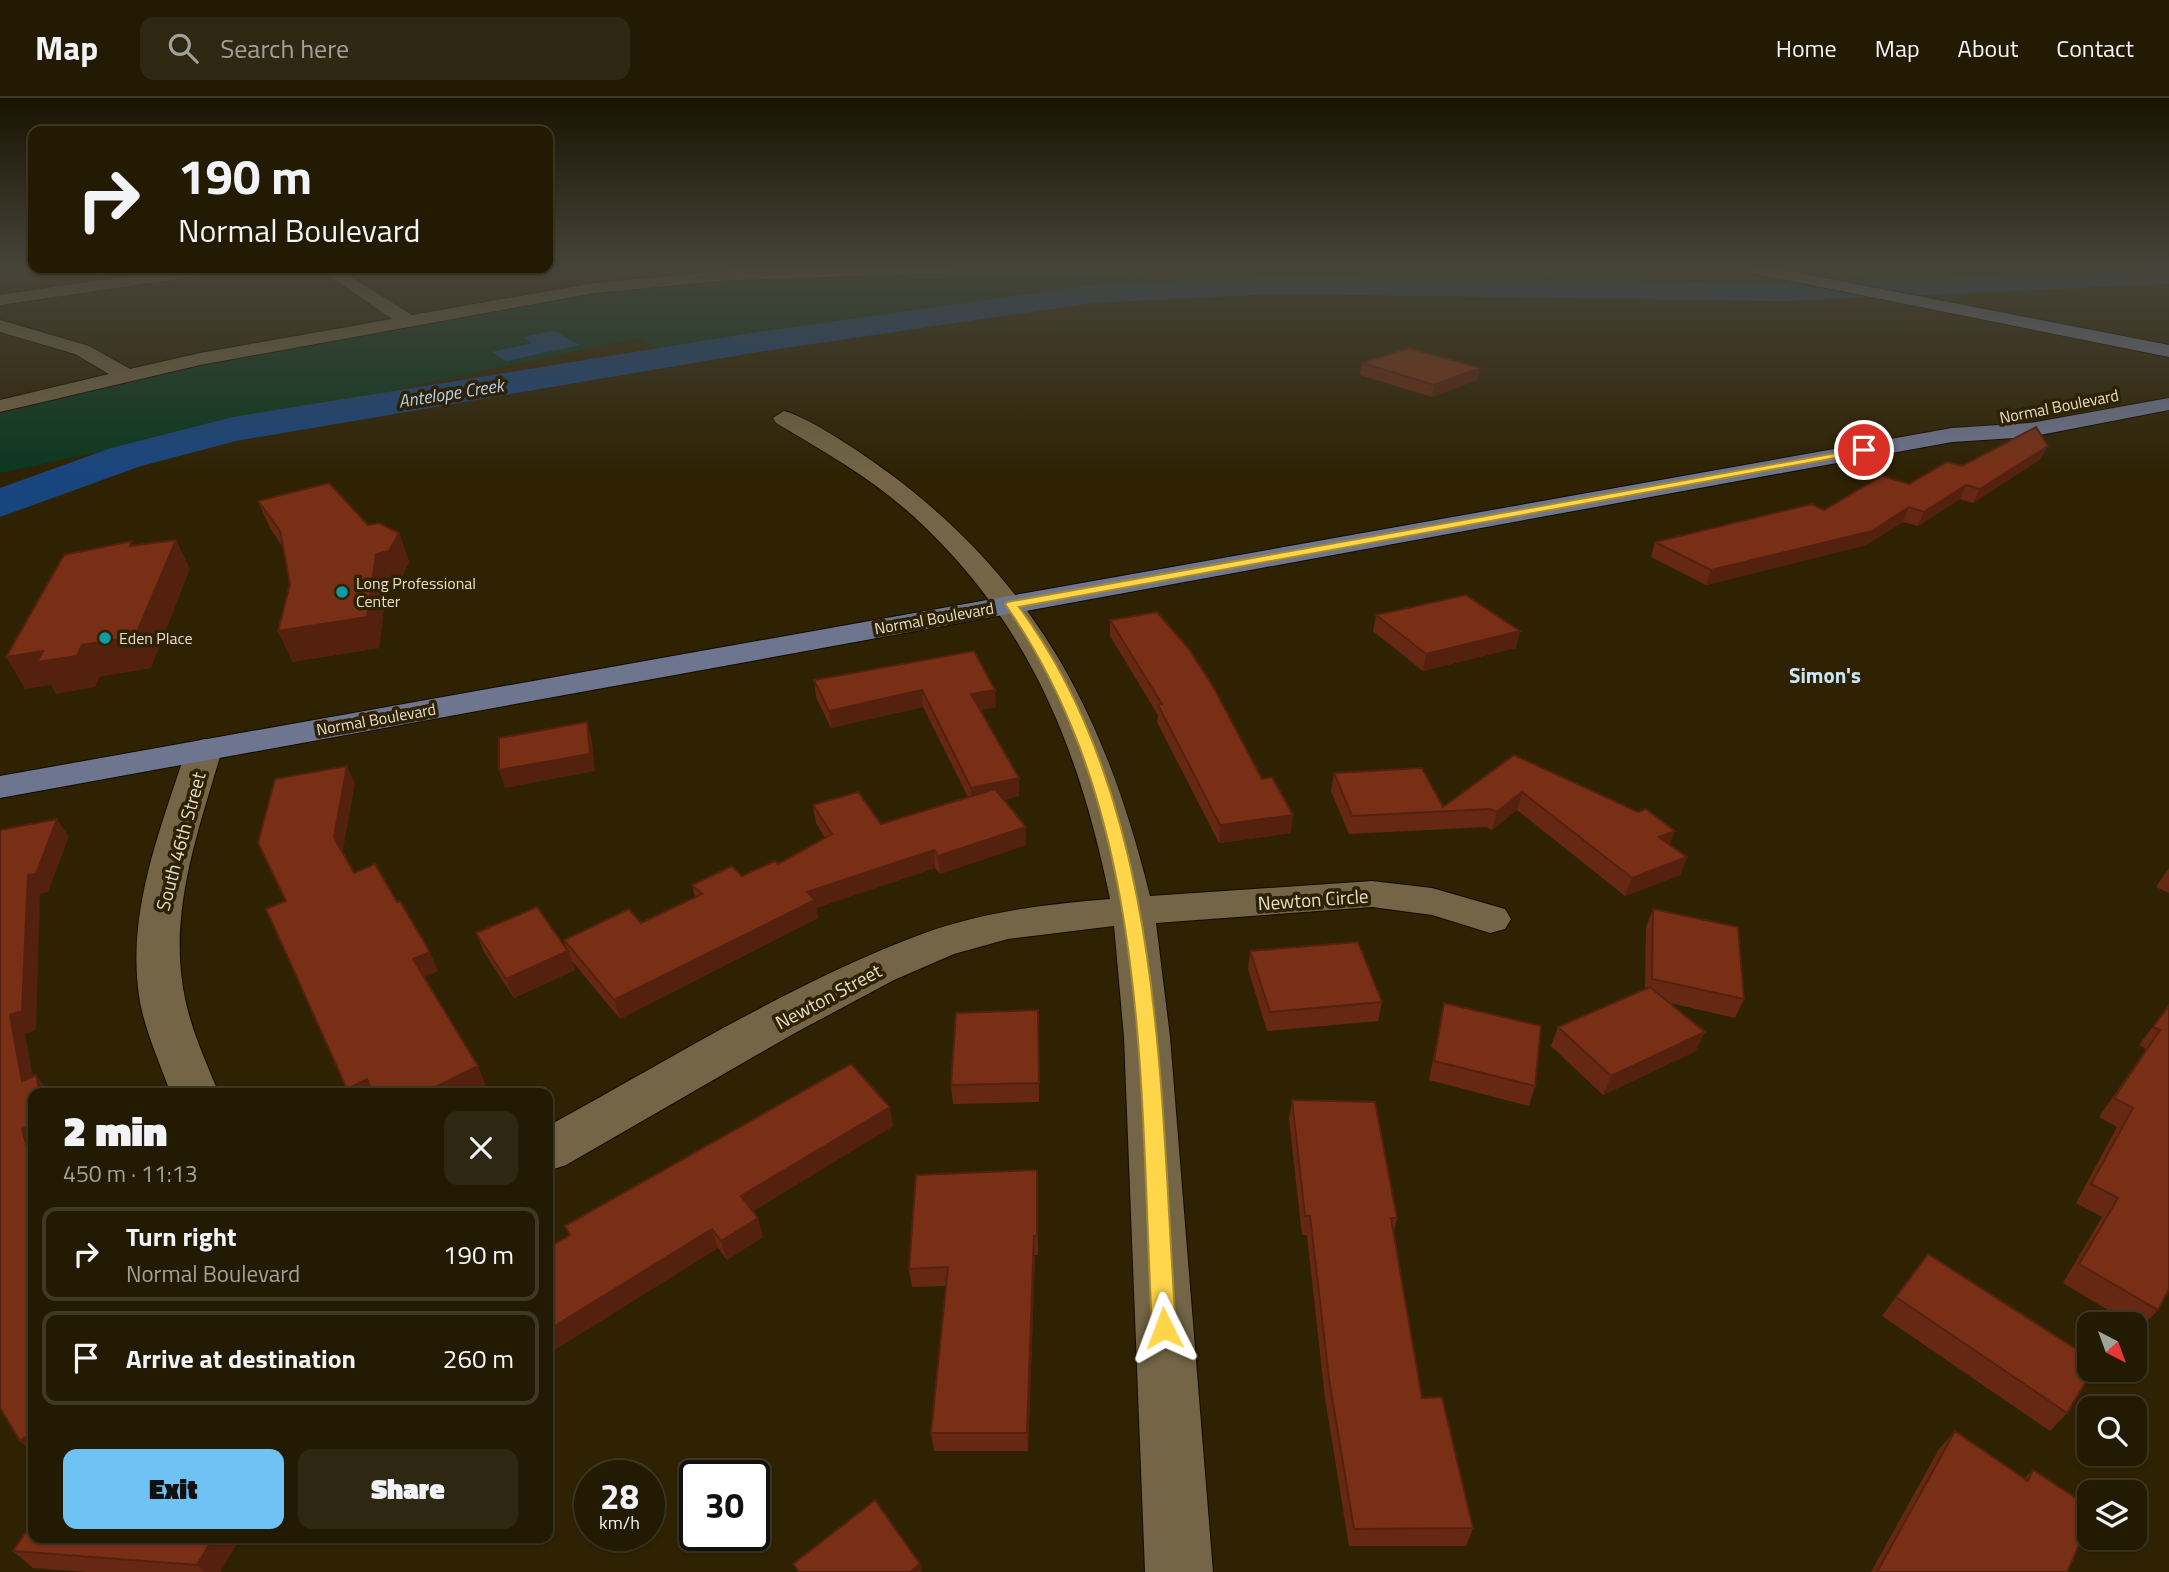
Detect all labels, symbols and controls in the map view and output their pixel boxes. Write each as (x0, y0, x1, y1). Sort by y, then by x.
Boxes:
search box (140, 17, 630, 80)
text: Map (35, 23, 98, 73)
icon: search (164, 29, 202, 67)
text: Search here (220, 29, 349, 68)
text: Home (1776, 30, 1837, 66)
text: Map (1875, 30, 1920, 66)
text: About (1958, 30, 2018, 66)
text: Contact (2056, 30, 2134, 66)
text: 190 m (178, 138, 312, 213)
icon: right (63, 154, 154, 245)
text: Normal Boulevard (178, 206, 420, 254)
water label: Antelope Creek (396, 371, 507, 415)
street label: Normal Boulevard (1997, 383, 2121, 429)
pin (1834, 420, 1894, 480)
icon: arrive (1845, 431, 1883, 469)
place label: Long Professional Center (356, 571, 476, 613)
marker: Long Professional Center (334, 584, 350, 600)
street label: Normal Boulevard (872, 596, 996, 640)
place label: Eden Place (119, 626, 193, 650)
marker: Eden Place (97, 630, 113, 646)
district label: Simon's (1789, 659, 1861, 691)
street label: Normal Boulevard (314, 697, 438, 741)
street label: South 46th Street (148, 768, 213, 914)
street label: Newton Circle (1257, 881, 1369, 917)
street label: Newton Street (770, 956, 887, 1036)
text: 2 min (63, 1098, 167, 1162)
button: close (444, 1111, 518, 1185)
text: 450 m · 11:13 (63, 1156, 198, 1191)
text: Turn right (126, 1217, 237, 1256)
icon: right (67, 1235, 105, 1273)
text: 190 m (443, 1235, 514, 1274)
text: Normal Boulevard (126, 1256, 300, 1291)
position arrow (1127, 1291, 1201, 1365)
north arrow (2077, 1312, 2147, 1382)
map controls (2077, 1312, 2147, 1550)
icon: arrive (67, 1339, 105, 1377)
text: Arrive at destination (126, 1339, 356, 1378)
text: 260 m (443, 1339, 514, 1378)
button: search (2077, 1396, 2147, 1466)
button: Exit (63, 1449, 284, 1529)
button: Share (298, 1449, 518, 1529)
speed limit sign: 30 (679, 1460, 770, 1551)
text: 28 (600, 1469, 639, 1523)
button: layers (2077, 1480, 2147, 1550)
text: km/h (599, 1509, 640, 1536)

